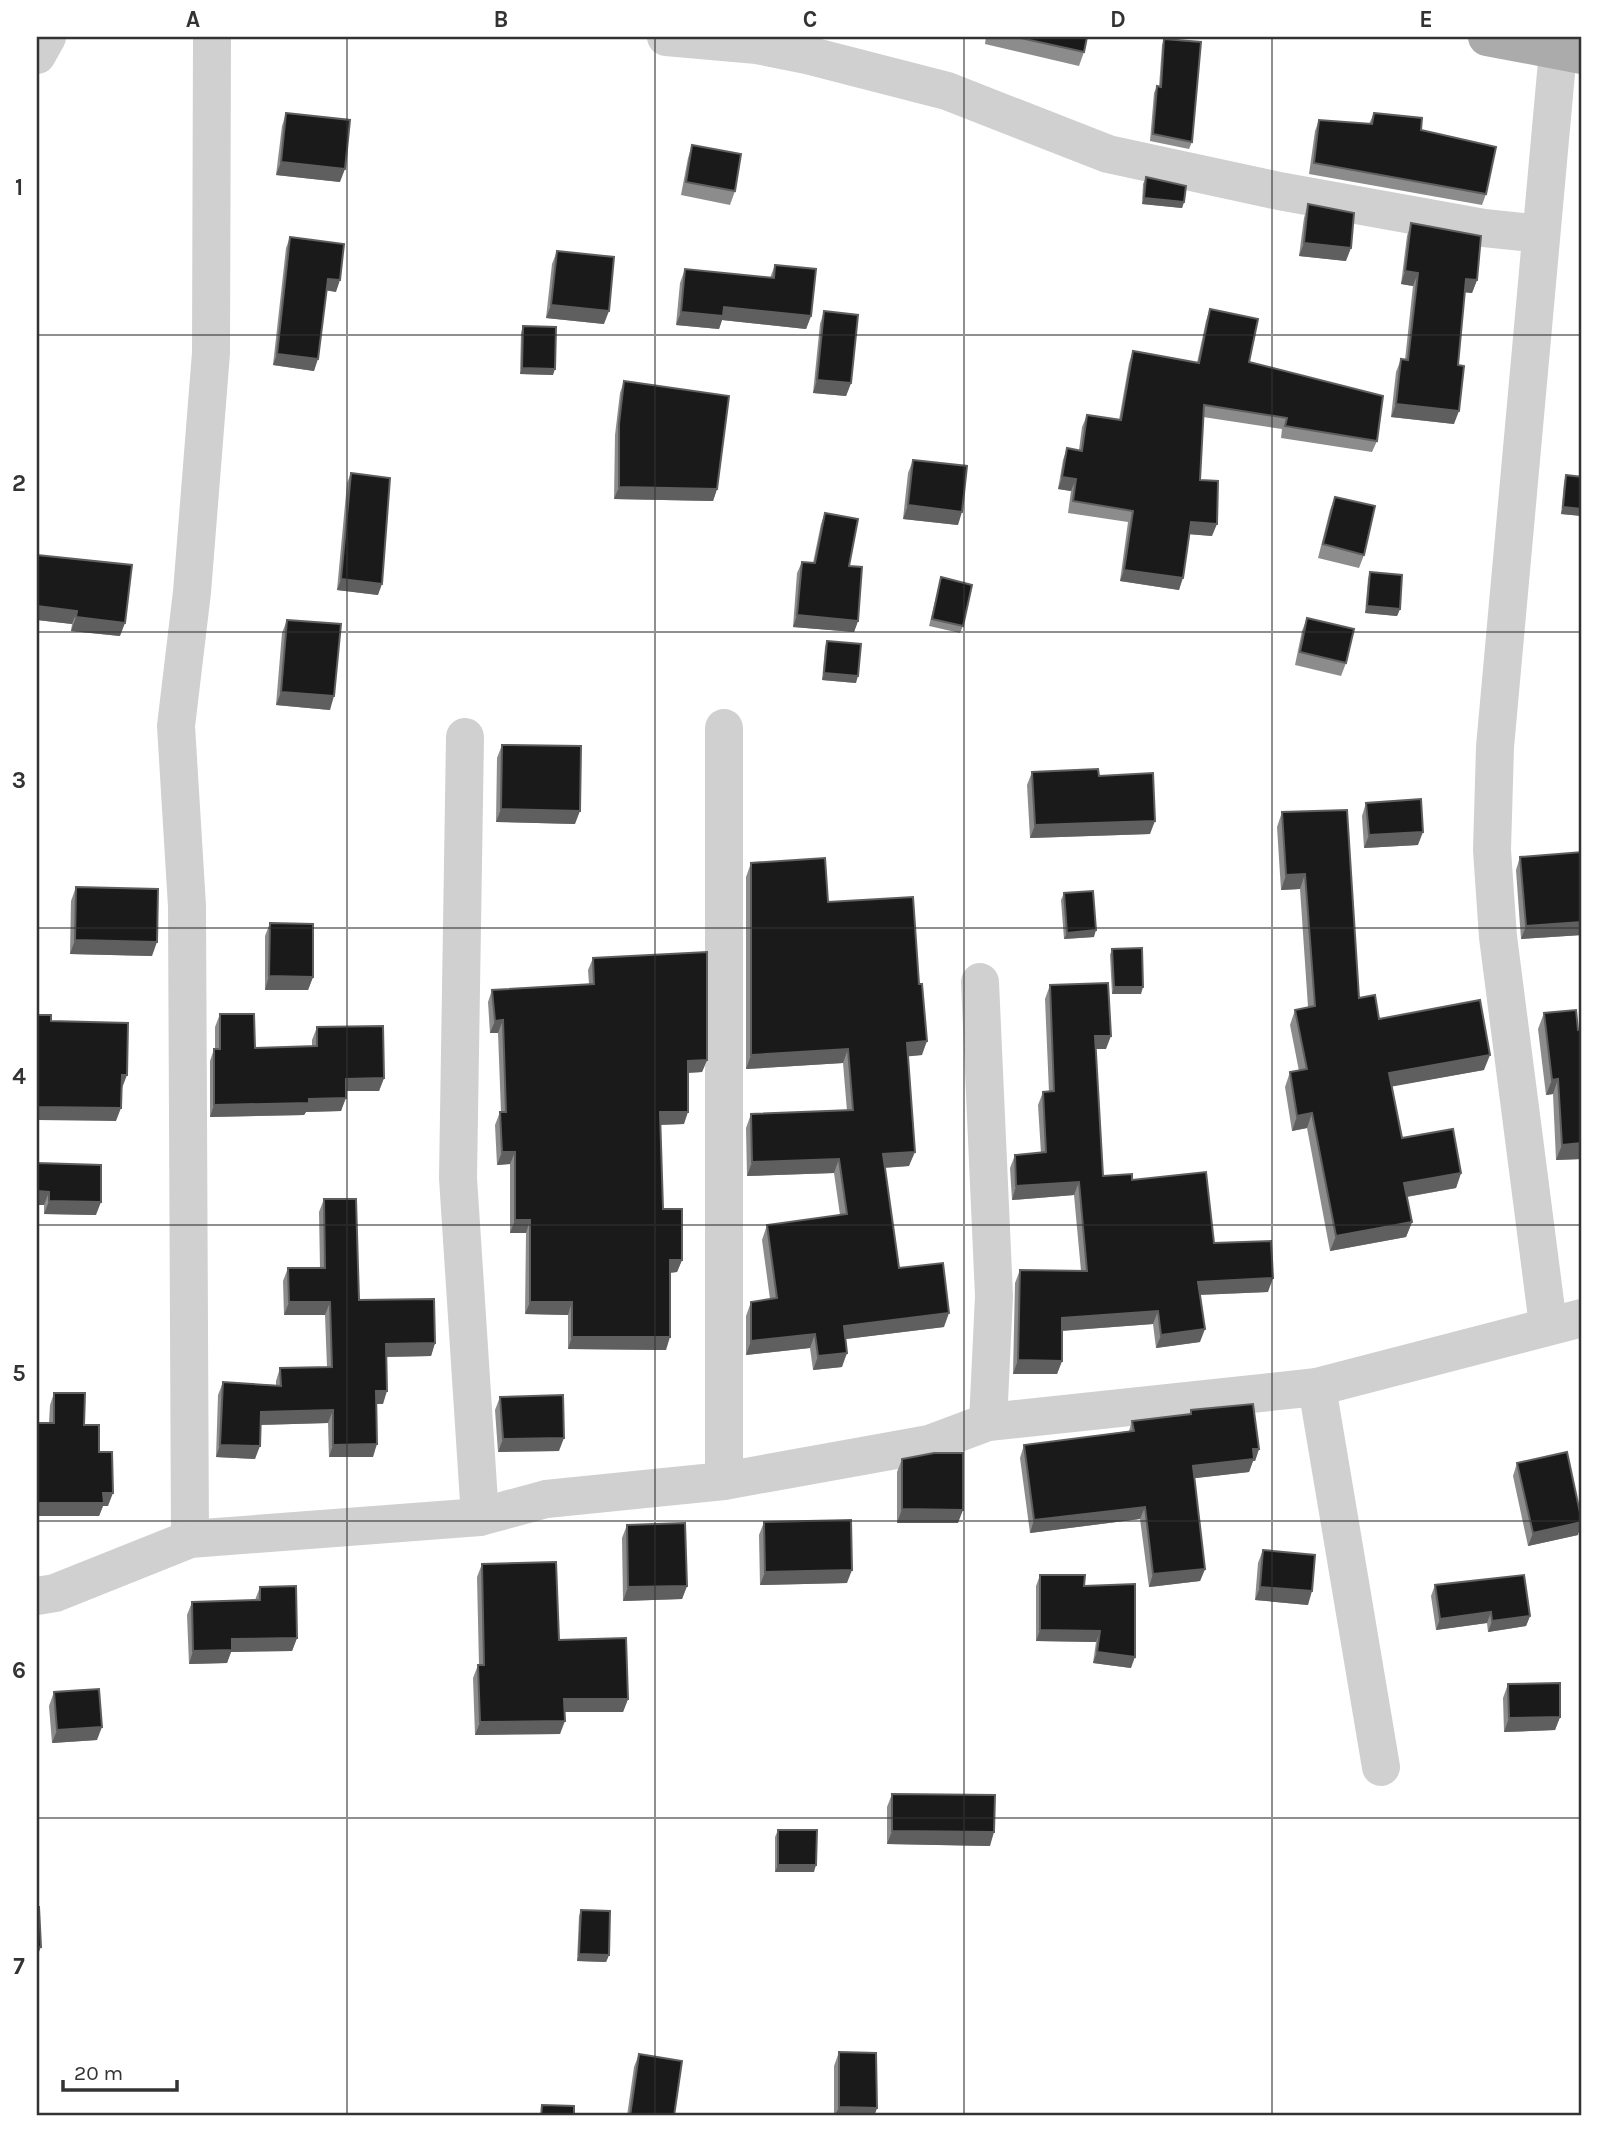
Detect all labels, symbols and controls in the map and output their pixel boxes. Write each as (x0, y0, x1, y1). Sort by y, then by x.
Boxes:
text: A (186, 6, 200, 33)
text: B (494, 6, 508, 33)
text: C (803, 6, 817, 33)
text: D (1110, 6, 1126, 33)
text: E (1419, 6, 1433, 33)
text: 1 (15, 174, 23, 201)
text: 2 (12, 470, 26, 497)
text: 3 (12, 767, 26, 794)
text: 4 (12, 1063, 26, 1090)
text: 5 (12, 1360, 26, 1387)
text: 6 (12, 1657, 26, 1684)
text: 7 (13, 1953, 25, 1980)
scale bar (63, 2048, 177, 2092)
text: 20 m (74, 2061, 123, 2085)

